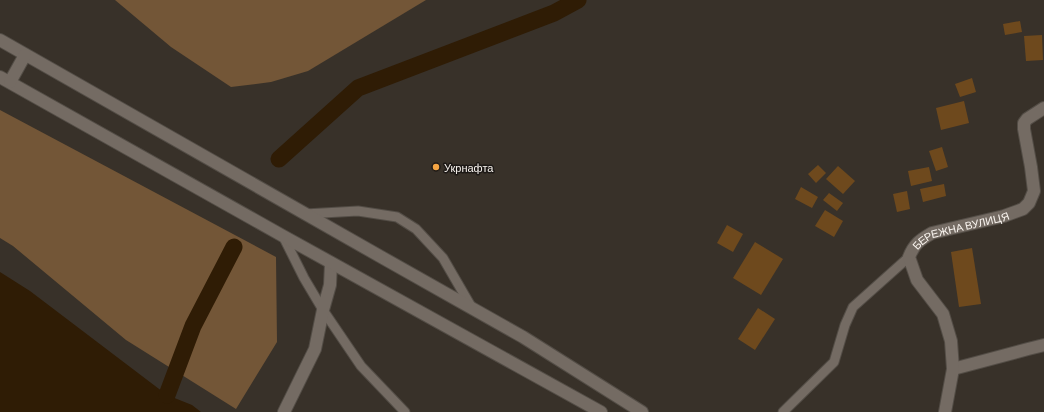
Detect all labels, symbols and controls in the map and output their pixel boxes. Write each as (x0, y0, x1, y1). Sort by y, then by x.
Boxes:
place label: Укрнафта (444, 161, 494, 174)
marker: Укрнафта (431, 162, 441, 172)
street label: БЕРЕЖНА ВУЛИЦЯ (909, 208, 1011, 251)

